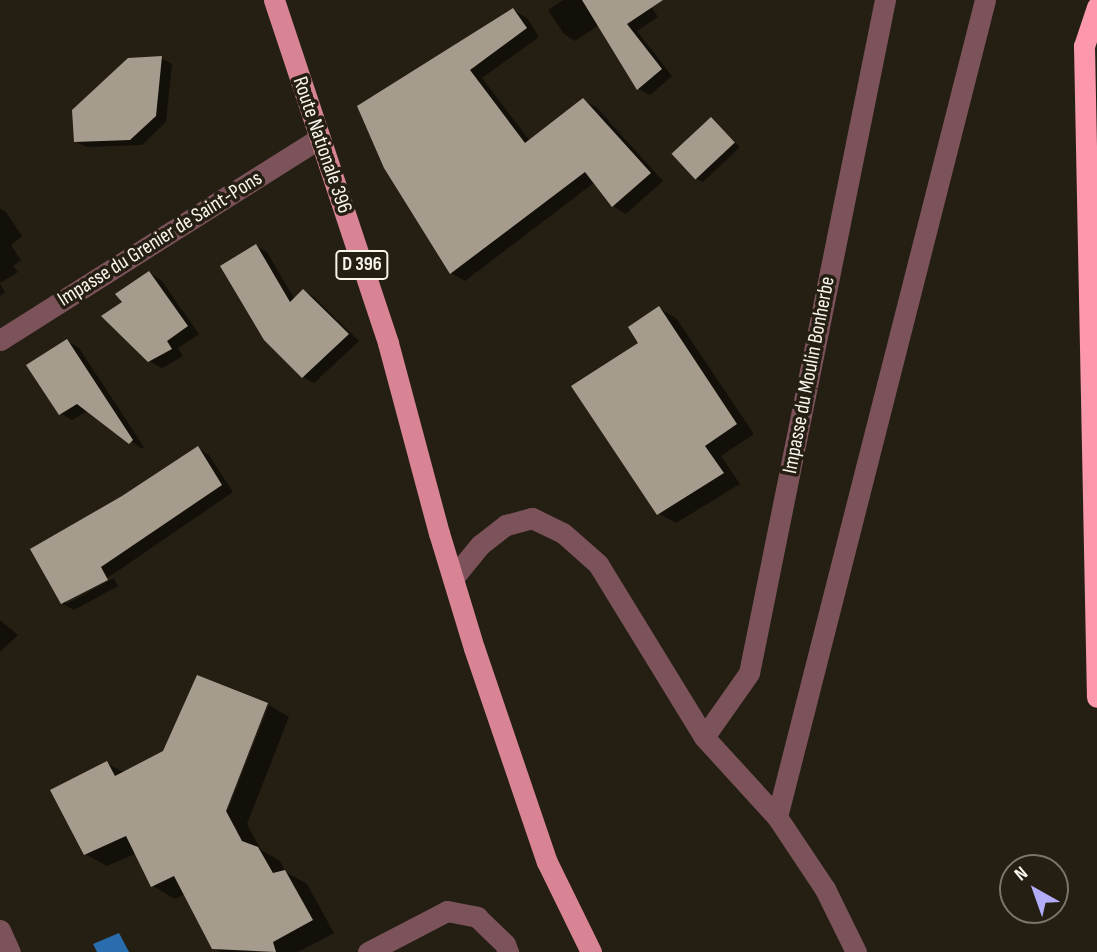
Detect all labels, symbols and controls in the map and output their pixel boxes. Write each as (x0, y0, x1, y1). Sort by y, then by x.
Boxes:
street label: Route Nationale 396 (287, 73, 357, 217)
street label: Impasse du Grenier de Saint-Pons (53, 166, 267, 312)
road number: D 396 (334, 249, 390, 280)
street label: Impasse du Moulin Bonherbe (778, 274, 840, 476)
north arrow (999, 854, 1069, 924)
text: N (1010, 862, 1033, 886)

